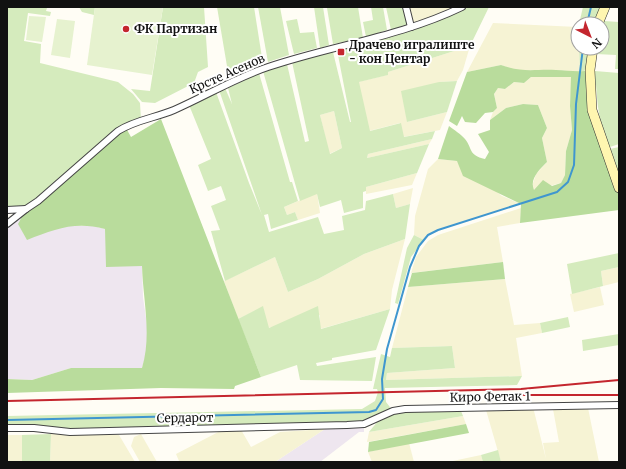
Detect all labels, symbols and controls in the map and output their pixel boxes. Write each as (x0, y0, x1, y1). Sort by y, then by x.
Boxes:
north arrow (570, 16, 610, 56)
place label: ФК Партизан (134, 21, 218, 36)
marker: ФК Партизан (121, 24, 131, 34)
text: N (589, 35, 605, 52)
place label: Драчево игралиште - кон Центар (349, 37, 475, 66)
marker: Драчево игралиште - кон Центар (336, 47, 346, 57)
street label: Крсте Асенов (187, 50, 267, 97)
street label: Киро Фетак 1 (449, 388, 531, 405)
street label: Сердарот (156, 410, 214, 425)

